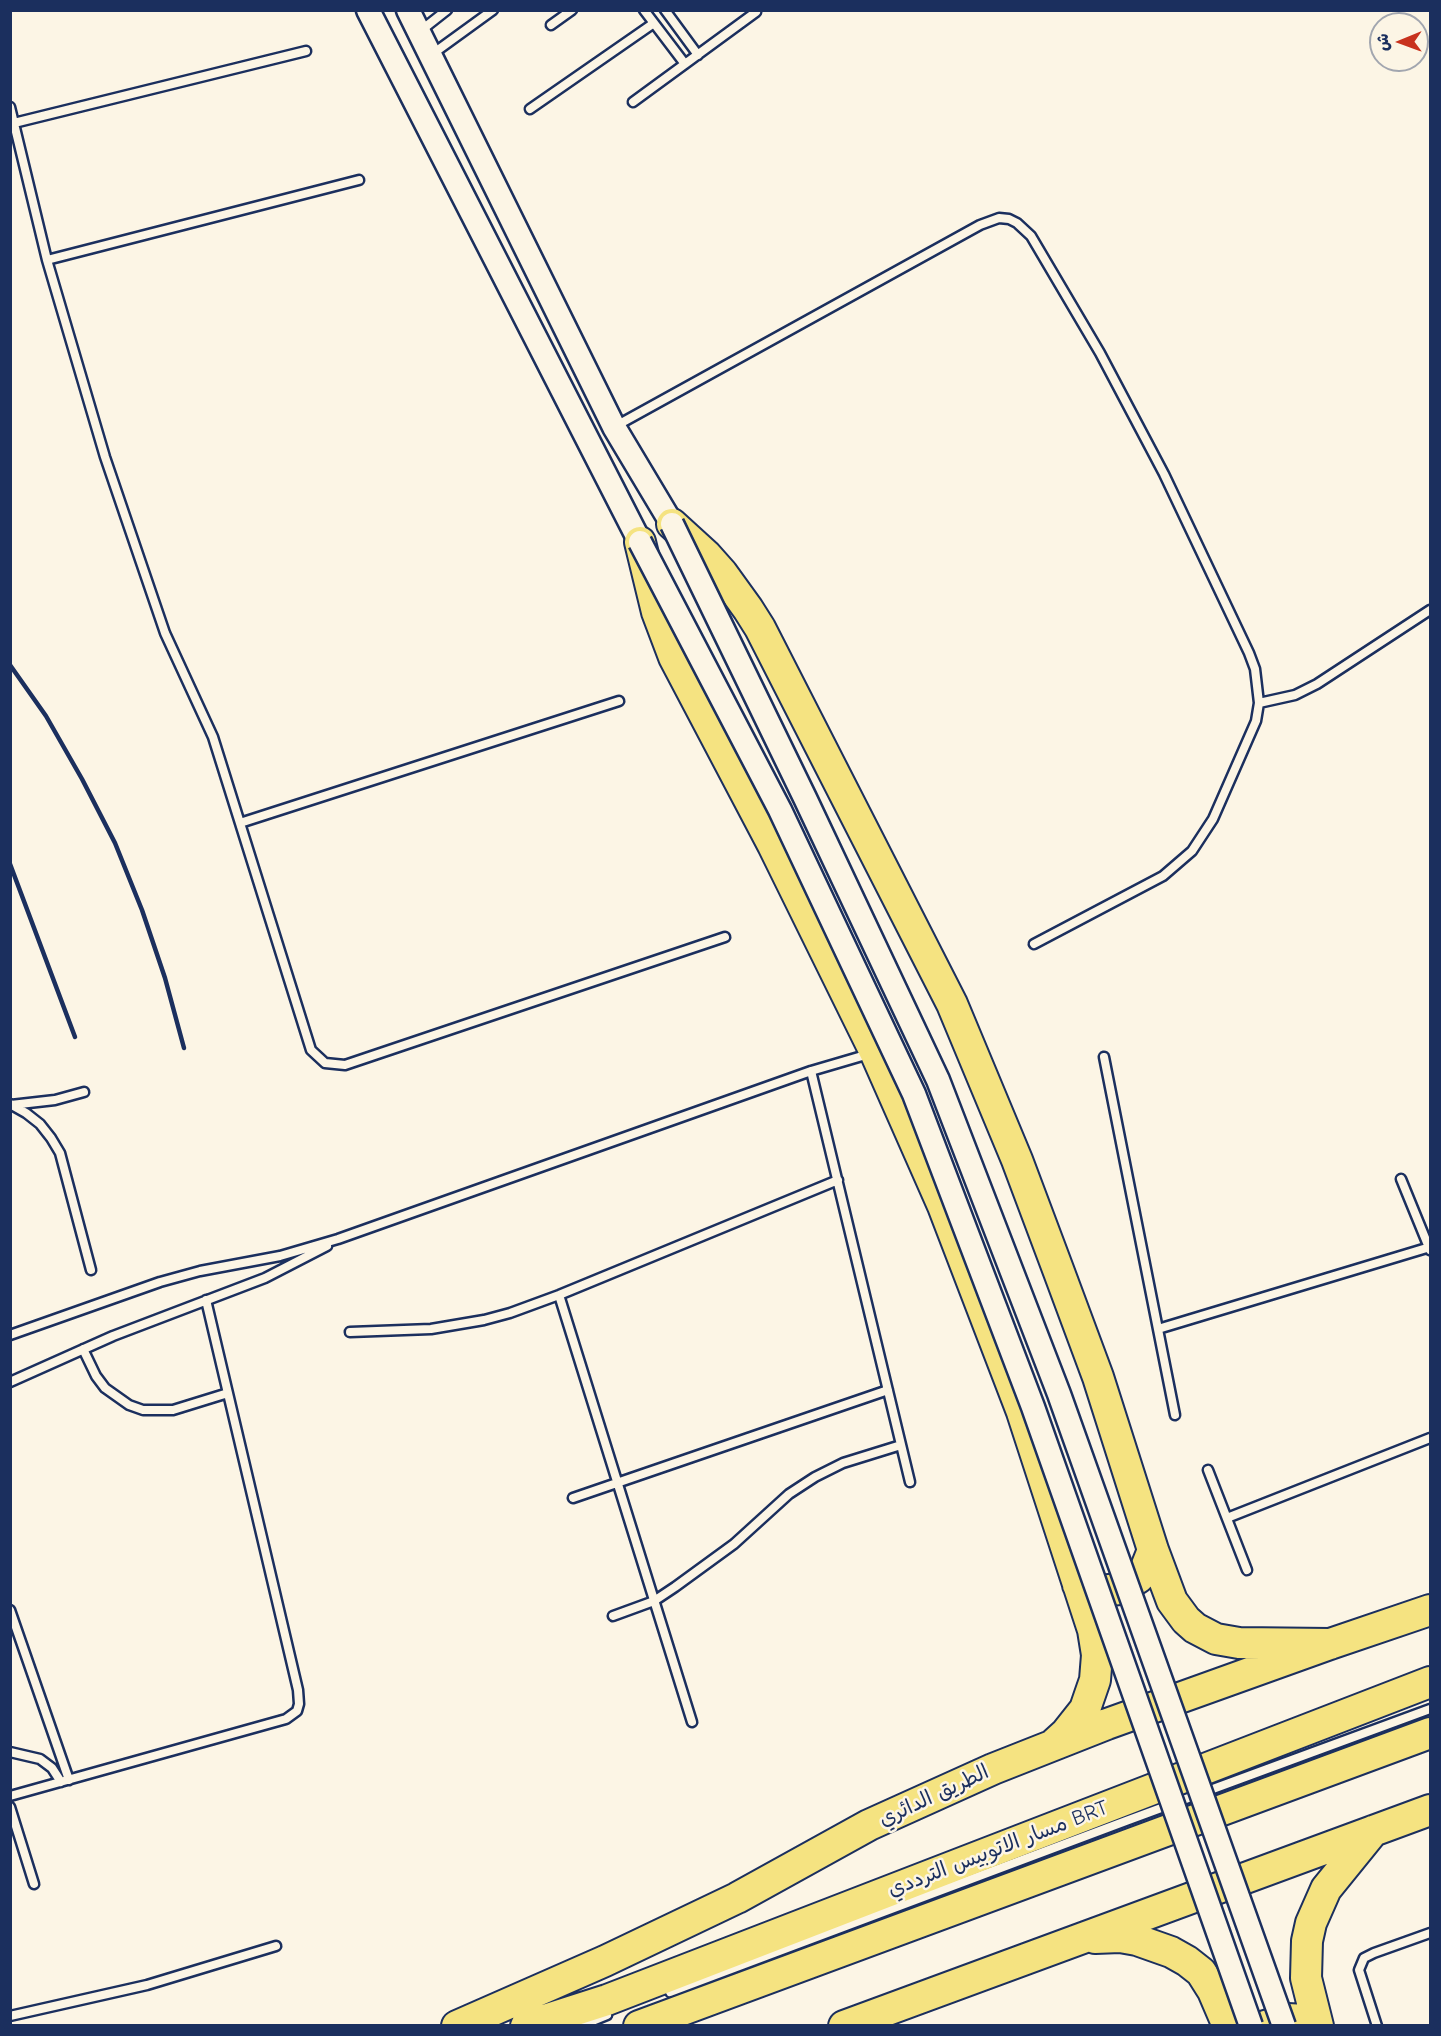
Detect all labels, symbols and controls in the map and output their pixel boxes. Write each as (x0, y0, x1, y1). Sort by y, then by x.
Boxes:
north arrow (1369, 12, 1429, 72)
text: ش (1374, 33, 1392, 51)
street label: الطريق الدائري (875, 1760, 993, 1832)
street label: مسار الاتوبيس الترددي BRT (884, 1795, 1112, 1903)

